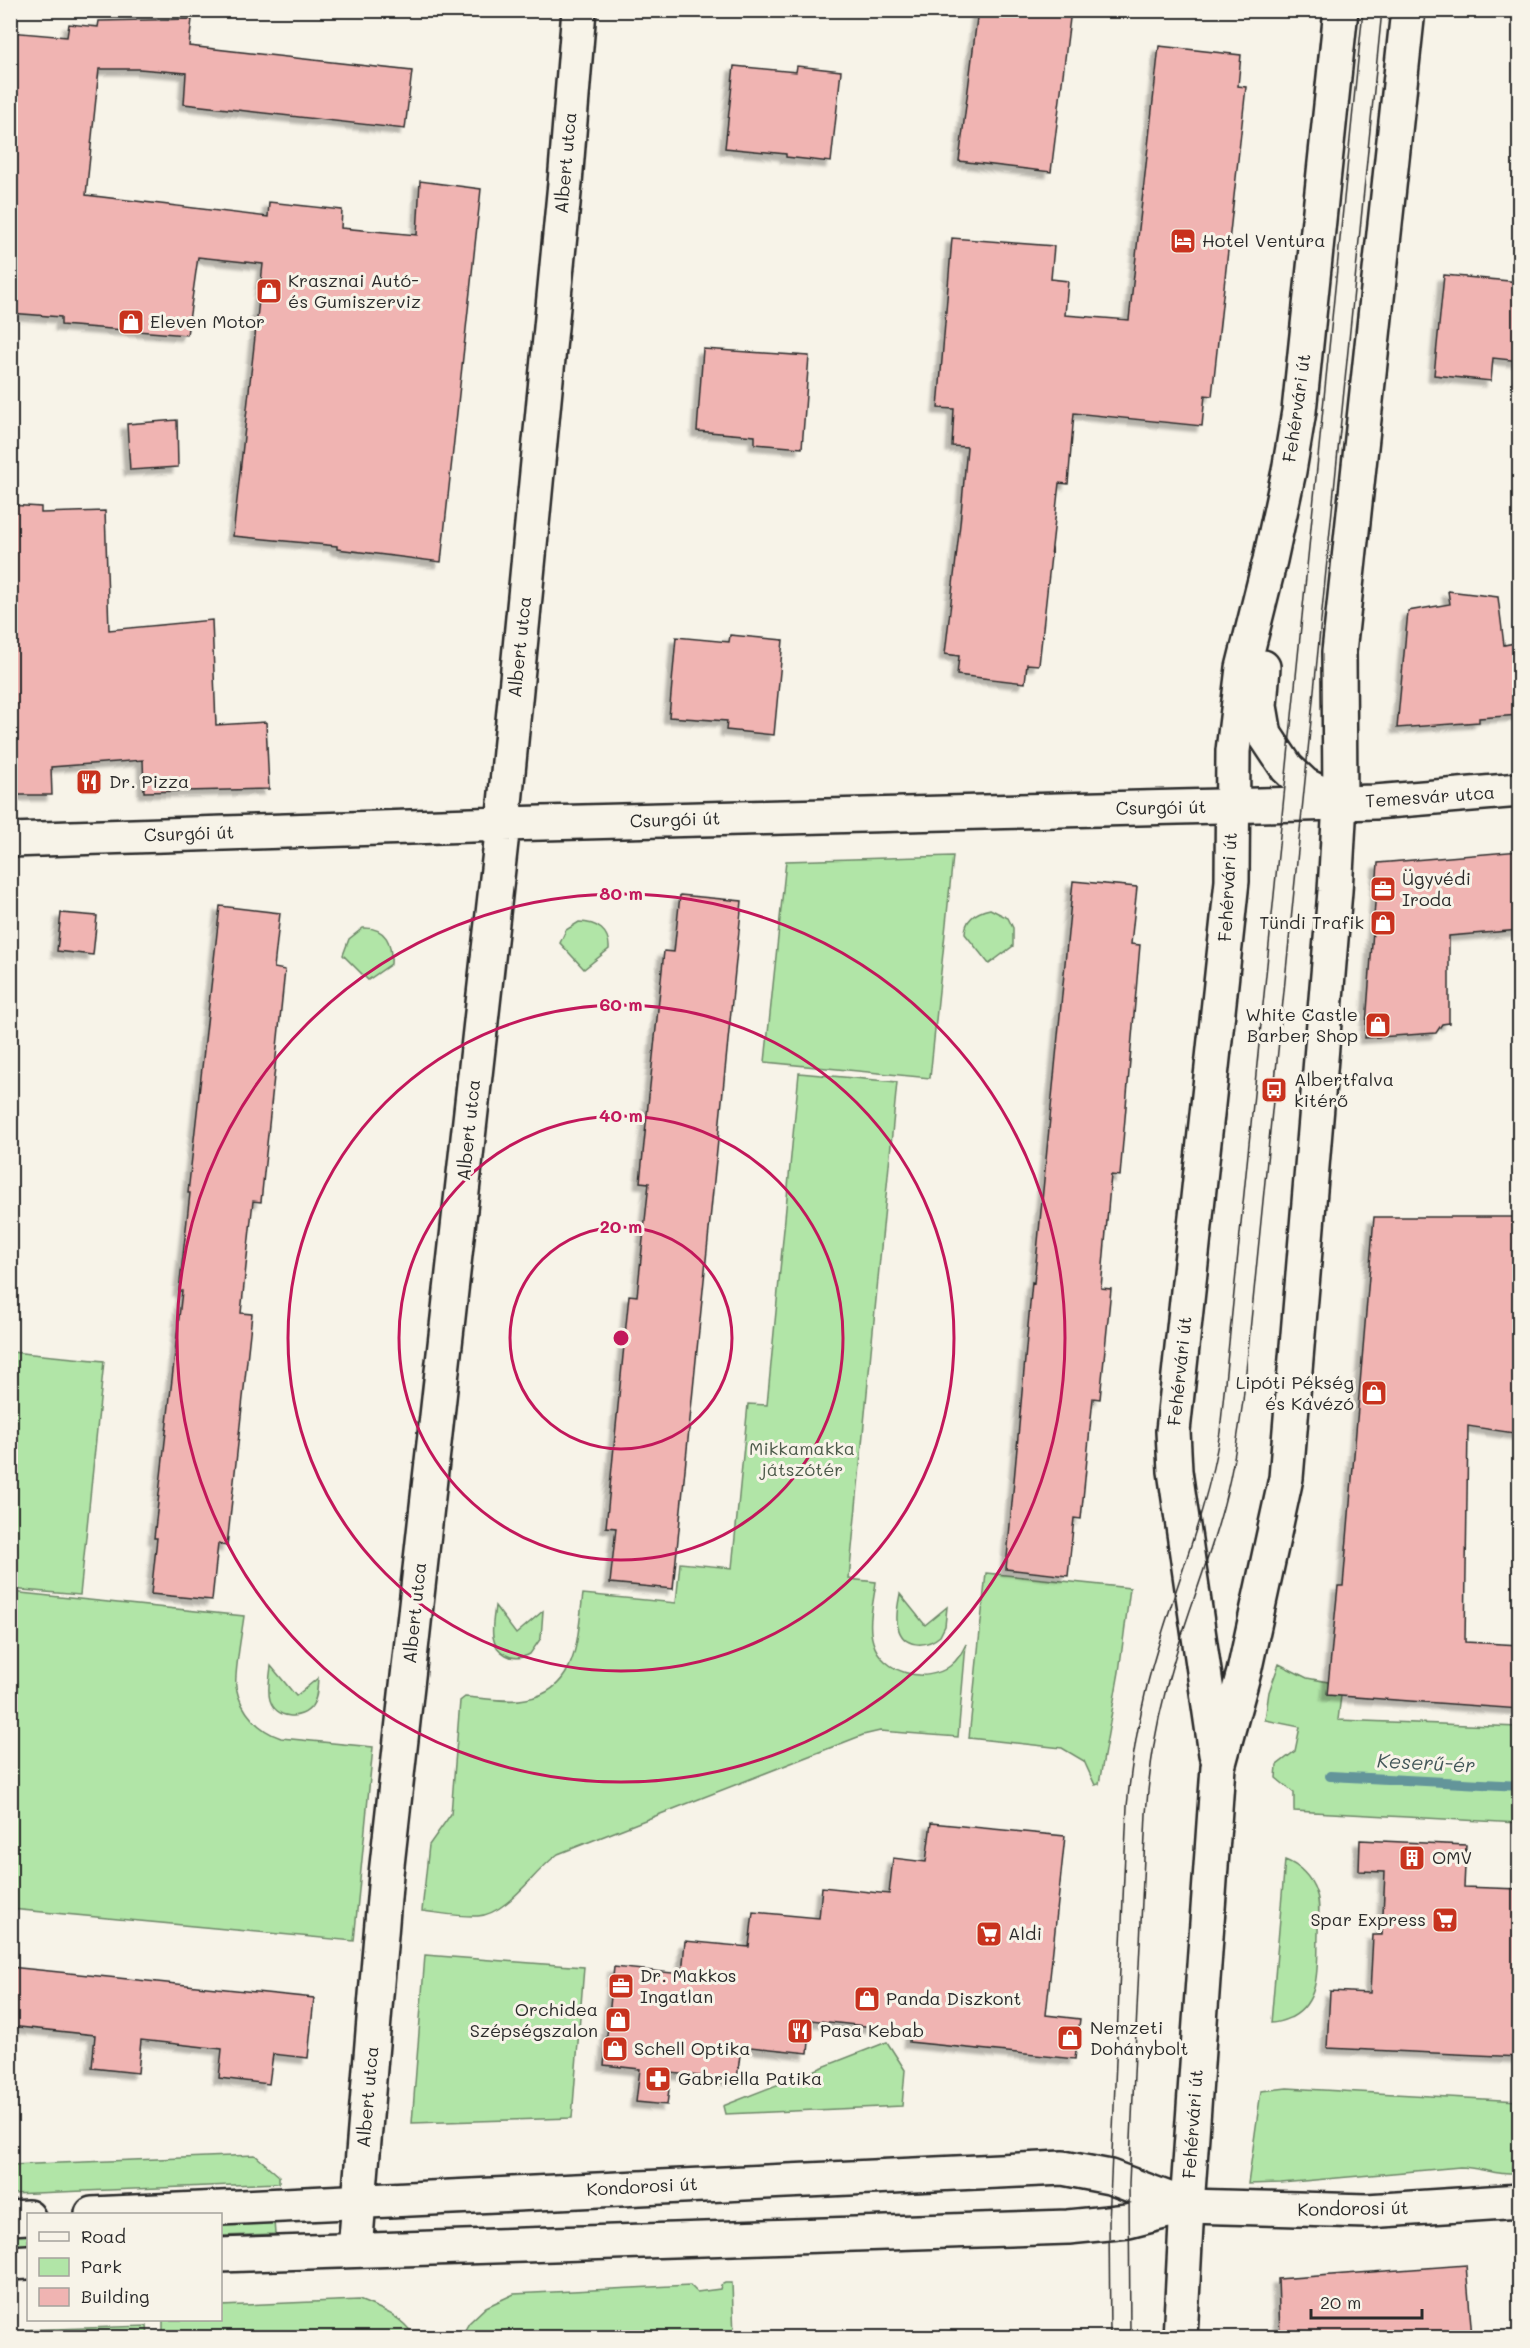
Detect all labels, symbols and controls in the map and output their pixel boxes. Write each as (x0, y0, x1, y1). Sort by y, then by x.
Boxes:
street label: Albert utca (549, 111, 581, 215)
hotel icon: Hotel Ventura (1168, 226, 1198, 256)
place label: Hotel Ventura (1202, 228, 1326, 252)
place label: Krasznai Autó- és Gumiszerviz (288, 268, 421, 313)
shop icon: Krasznai Autó- és Gumiszerviz (254, 276, 284, 306)
shop icon: Eleven Motor (116, 307, 146, 337)
place label: Eleven Motor (150, 309, 265, 333)
street label: Fehérvári út (1276, 352, 1316, 464)
street label: Albert utca (502, 595, 536, 699)
restaurant icon: Dr. Pizza (74, 767, 104, 797)
place label: Dr. Pizza (109, 769, 189, 793)
street label: Temesvár utca (1364, 780, 1495, 812)
street label: Csurgói út (1115, 794, 1207, 820)
street label: Csurgói út (629, 805, 721, 833)
street label: Csurgói út (143, 819, 235, 847)
street label: Fehérvári út (1212, 832, 1242, 942)
place label: Ügyvédi Iroda (1402, 866, 1471, 911)
office icon: Ügyvédi Iroda (1368, 874, 1398, 904)
text: 80 m (599, 881, 643, 905)
shop icon: Tündi Trafik (1368, 908, 1398, 938)
place label: Tündi Trafik (1259, 910, 1364, 934)
text: 60 m (599, 992, 643, 1016)
place label: White Castle Barber Shop (1245, 1002, 1358, 1047)
shop icon: White Castle Barber Shop (1363, 1010, 1393, 1040)
place label: Albertfalva kitérő (1294, 1067, 1394, 1112)
bus stop icon: Albertfalva kitérő (1259, 1075, 1289, 1105)
street label: Albert utca (451, 1078, 485, 1182)
text: 40 m (599, 1103, 643, 1127)
text: 20 m (600, 1214, 642, 1238)
street label: Fehérvári út (1161, 1315, 1197, 1427)
centre of rings (611, 1328, 631, 1348)
place label: Lipóti Pékség és Kávézó (1236, 1370, 1354, 1415)
shop icon: Lipóti Pékség és Kávézó (1359, 1378, 1389, 1408)
park label: Mikkamakka játszótér (749, 1436, 855, 1481)
street label: Albert utca (397, 1561, 431, 1665)
water label: Keserű-ér (1376, 1746, 1476, 1778)
building icon: OMV (1397, 1843, 1427, 1873)
place label: OMV (1432, 1845, 1472, 1869)
supermarket icon: Spar Express (1430, 1905, 1460, 1935)
place label: Spar Express (1310, 1907, 1426, 1931)
supermarket icon: Aldi (974, 1919, 1004, 1949)
place label: Aldi (1008, 1921, 1042, 1945)
place label: Dr. Makkos Ingatlan (640, 1963, 737, 2008)
office icon: Dr. Makkos Ingatlan (606, 1971, 636, 2001)
shop icon: Panda Diszkont (852, 1984, 882, 2014)
place label: Panda Diszkont (886, 1986, 1021, 2010)
place label: Orchidea Szépségszalon (470, 1997, 598, 2042)
shop icon: Orchidea Szépségszalon (603, 2005, 633, 2035)
place label: Nemzeti Dohánybolt (1090, 2015, 1188, 2060)
restaurant icon: Pasa Kebab (785, 2016, 815, 2046)
place label: Pasa Kebab (820, 2018, 924, 2042)
shop icon: Nemzeti Dohánybolt (1055, 2023, 1085, 2053)
shop icon: Schell Optika (600, 2034, 630, 2064)
place label: Schell Optika (634, 2036, 750, 2060)
street label: Albert utca (351, 2045, 383, 2149)
pharmacy icon: Gabriella Patika (643, 2064, 673, 2094)
place label: Gabriella Patika (678, 2066, 822, 2090)
street label: Fehérvári út (1176, 2068, 1208, 2179)
street label: Kondorosi út (586, 2171, 698, 2201)
street label: Kondorosi út (1297, 2195, 1409, 2221)
legend (27, 2213, 222, 2321)
text: Road (81, 2224, 126, 2248)
text: Park (81, 2254, 122, 2278)
scale bar (1311, 2282, 1422, 2320)
text: Building (81, 2284, 149, 2308)
text: 20 m (1320, 2290, 1361, 2314)

